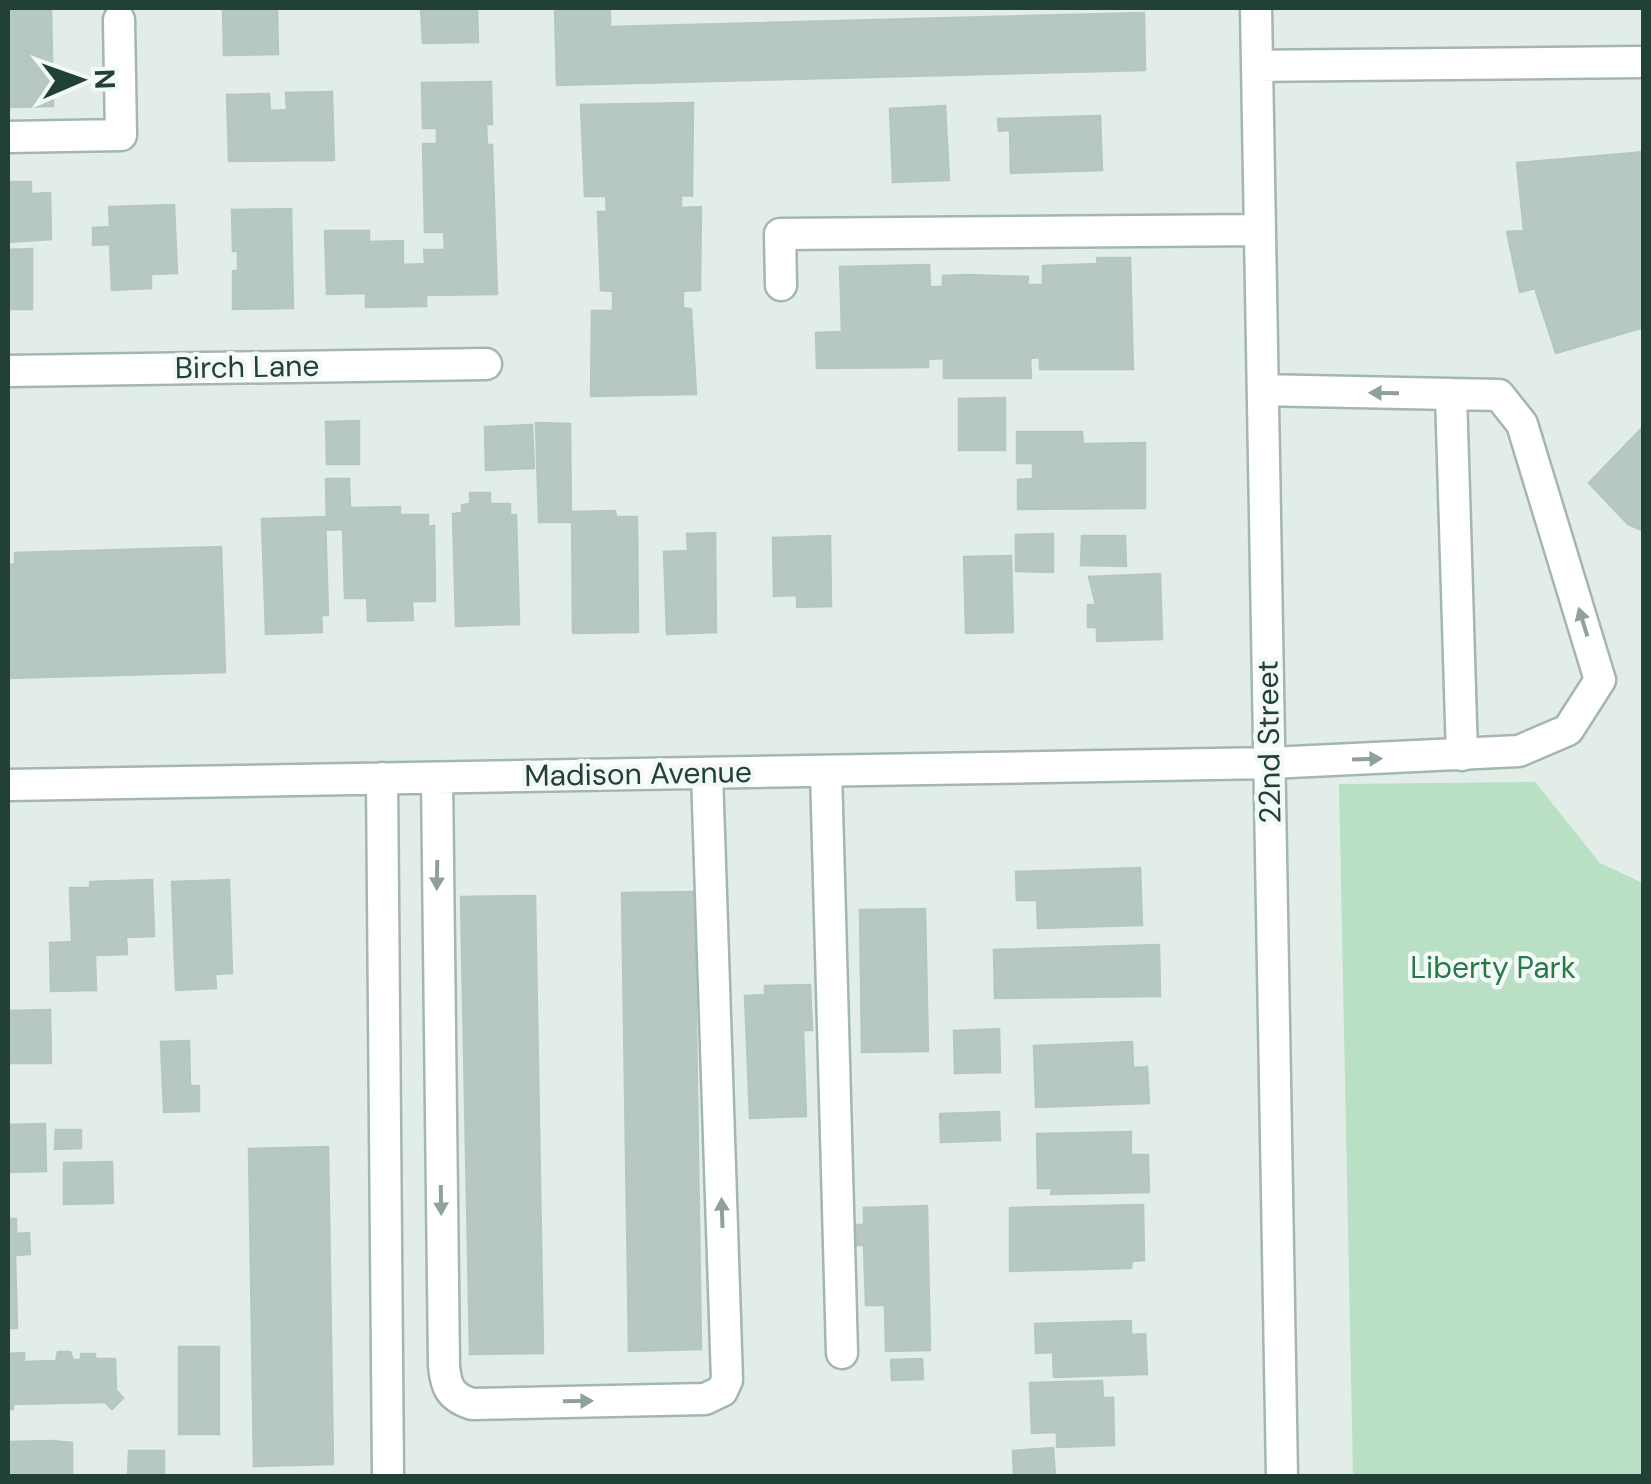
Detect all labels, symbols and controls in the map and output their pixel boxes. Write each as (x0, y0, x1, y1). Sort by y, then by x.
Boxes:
north arrow (30, 30, 130, 130)
text: N (86, 68, 123, 90)
street label: Birch Lane (174, 346, 320, 387)
one-way arrow (1367, 384, 1399, 400)
one-way arrow (1575, 607, 1590, 637)
street label: 22nd Street (1248, 660, 1289, 824)
one-way arrow (1351, 751, 1383, 767)
street label: Madison Avenue (524, 752, 752, 795)
one-way arrow (429, 860, 445, 892)
park label: Liberty Park (1410, 948, 1576, 987)
one-way arrow (433, 1185, 449, 1217)
one-way arrow (713, 1196, 729, 1228)
one-way arrow (562, 1393, 594, 1409)

